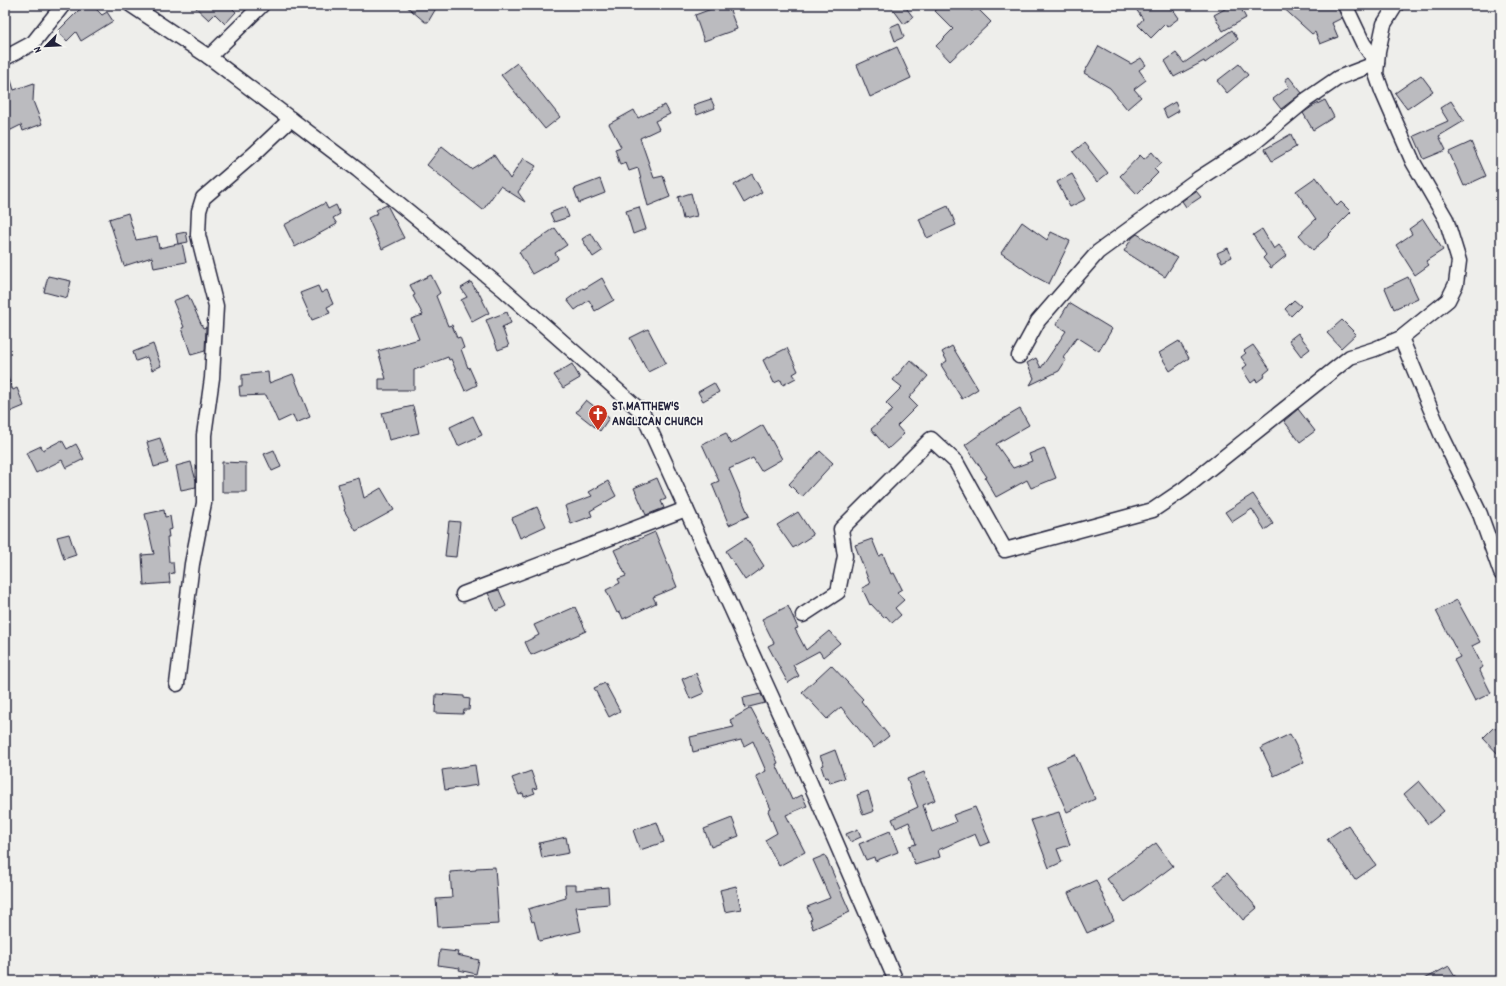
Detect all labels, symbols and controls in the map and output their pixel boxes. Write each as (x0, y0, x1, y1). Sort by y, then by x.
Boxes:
north arrow (26, 26, 66, 66)
text: N (30, 43, 47, 55)
place label: ST MATTHEW'S ANGLICAN CHURCH (612, 398, 703, 432)
church icon: ST MATTHEW'S ANGLICAN CHURCH (587, 403, 609, 431)

